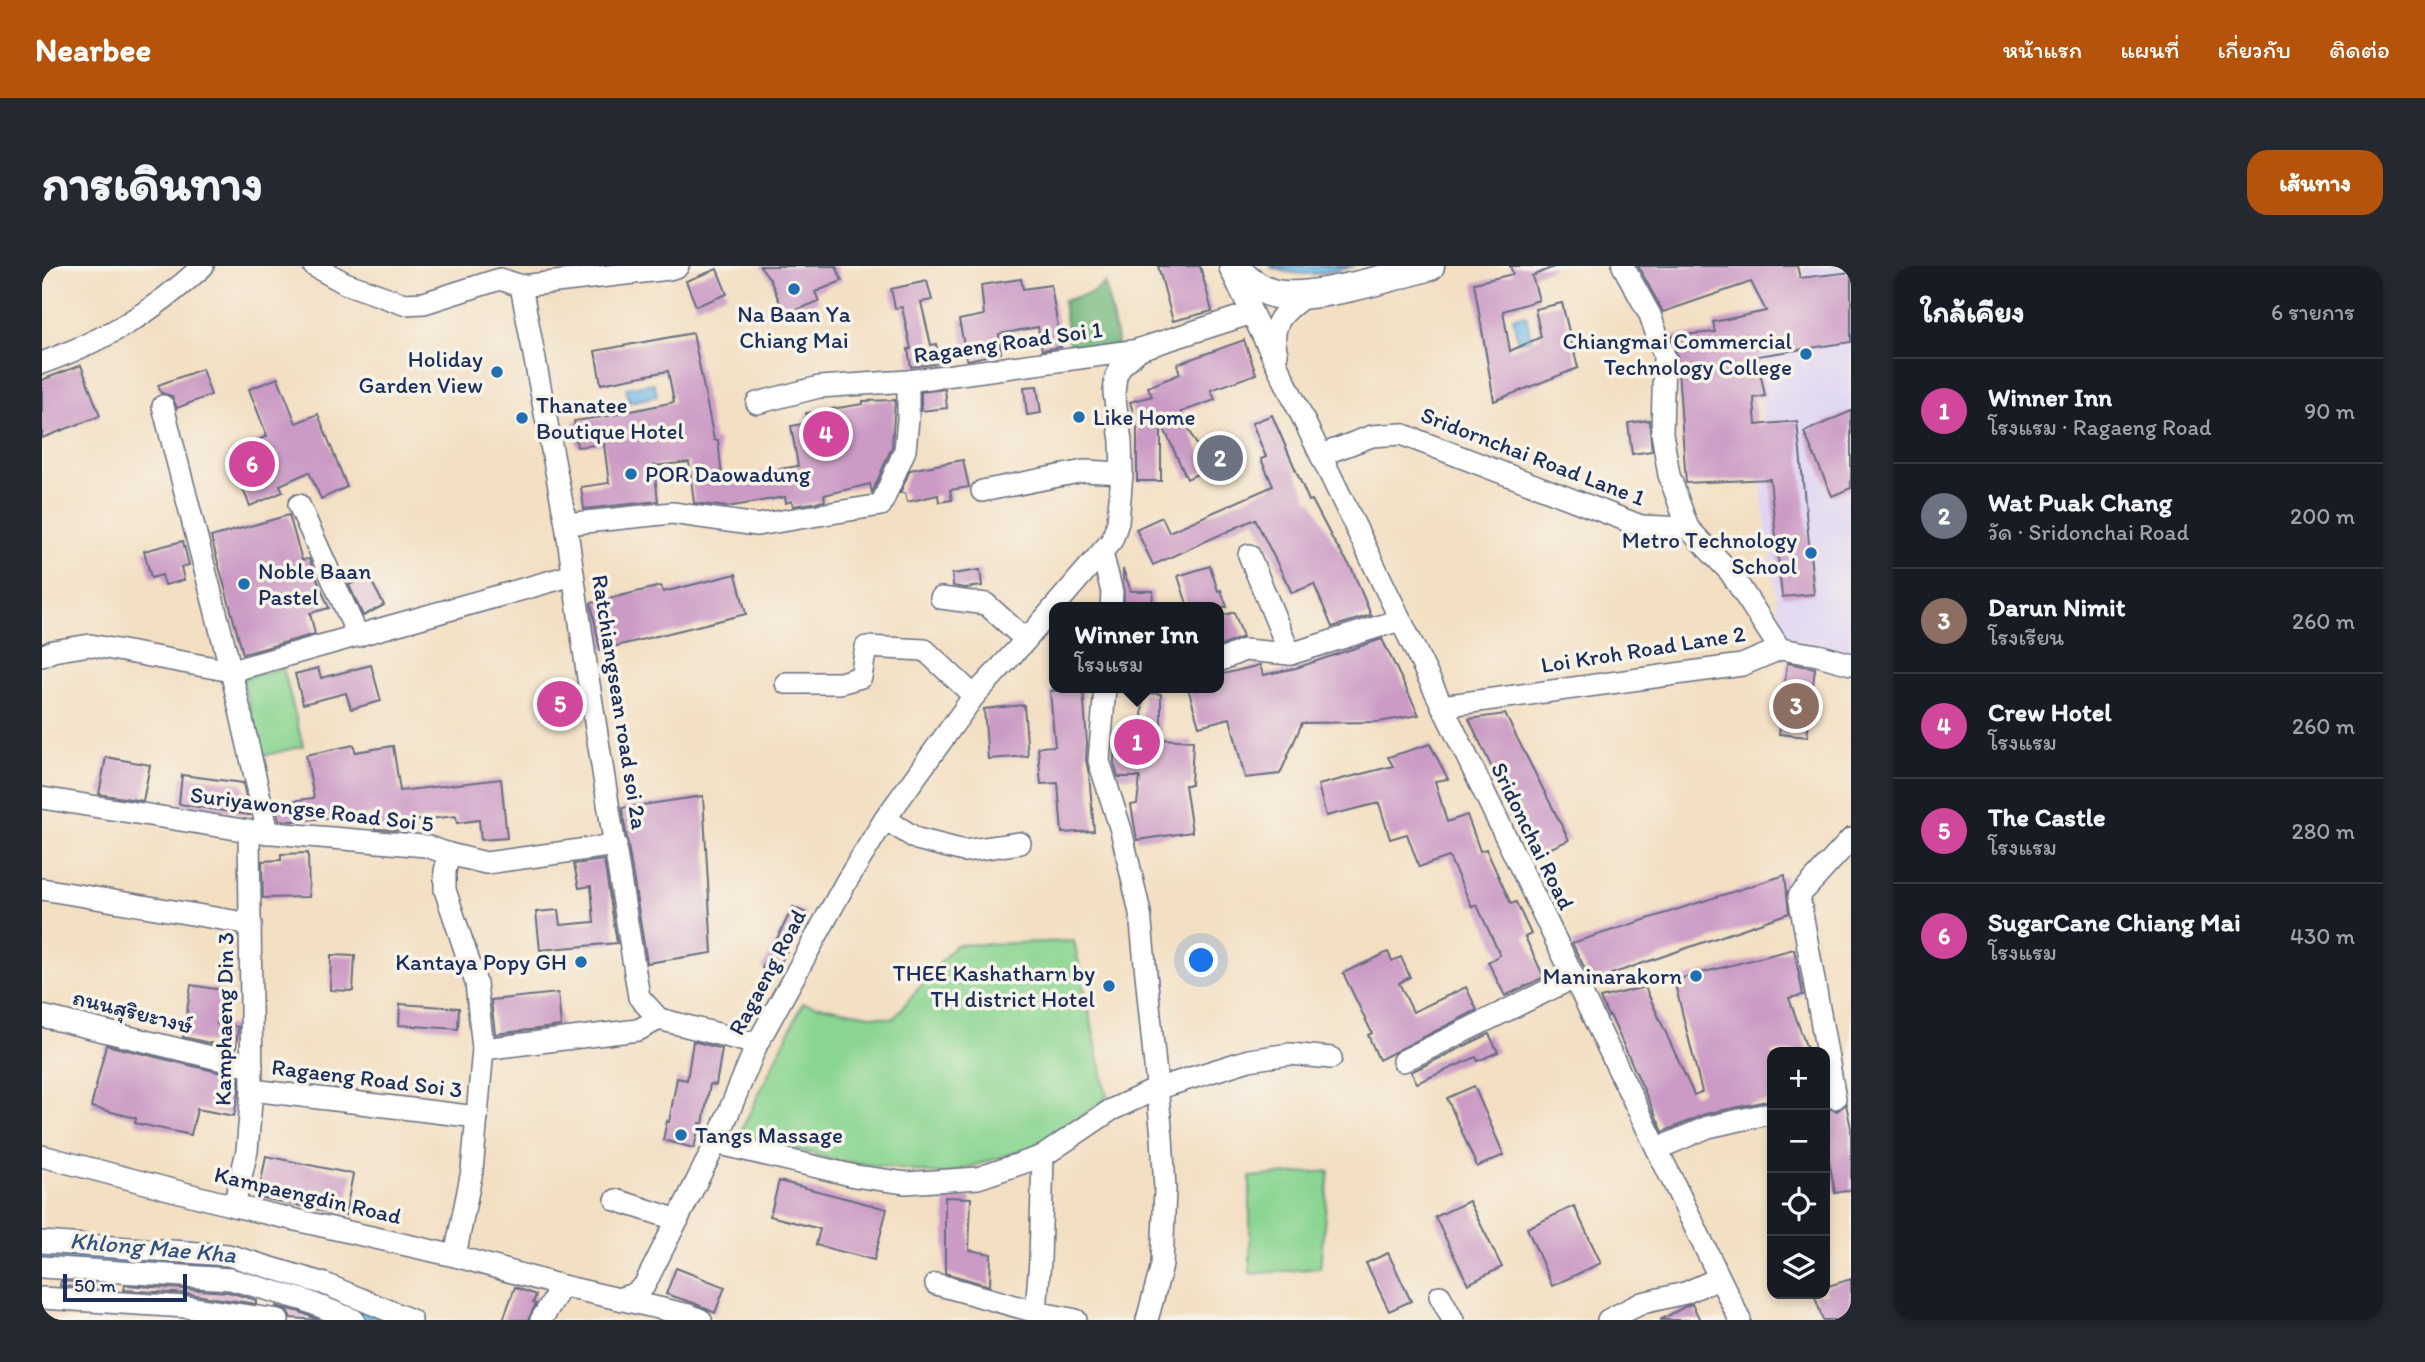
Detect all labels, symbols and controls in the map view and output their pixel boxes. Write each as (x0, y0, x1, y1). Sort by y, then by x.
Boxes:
text: Nearbee (35, 30, 151, 69)
text: หน้าแรก (2003, 35, 2082, 64)
text: แผนที่ (2120, 35, 2179, 64)
text: เกี่ยวกับ (2217, 35, 2291, 64)
text: ติดต่อ (2329, 35, 2390, 64)
button: เส้นทาง (2247, 150, 2383, 215)
text: การเดินทาง (42, 153, 263, 212)
marker: Na Baan Ya Chiang Mai (786, 281, 802, 297)
text: ใกล้เคียง (1921, 293, 2025, 330)
text: 6 รายการ (2271, 298, 2355, 326)
place label: Na Baan Ya Chiang Mai (737, 300, 851, 354)
street label: Ragaeng Road Soi 1 (912, 315, 1105, 369)
place label: Chiangmai Commercial Technology College (1562, 327, 1792, 381)
place label: Holiday Garden View (359, 345, 483, 399)
marker: Chiangmai Commercial Technology College (1798, 346, 1814, 362)
marker: Holiday Garden View (489, 364, 505, 380)
text: Winner Inn (1988, 381, 2112, 413)
place label: Thanatee Boutique Hotel (536, 391, 684, 445)
text: 1 (1939, 397, 1949, 425)
text: 90 m (2304, 397, 2355, 425)
street label: Sridornchai Road Lane 1 (1417, 400, 1649, 512)
place label: Like Home (1093, 403, 1196, 431)
pin: 4 (803, 408, 849, 460)
marker: Like Home (1071, 409, 1087, 425)
marker: Thanatee Boutique Hotel (514, 410, 530, 426)
text: โรงแรม · Ragaeng Road (1988, 413, 2212, 441)
pin: 2 (1197, 432, 1243, 484)
pin: 6 (229, 438, 275, 490)
place label: POR Daowadung (645, 460, 811, 488)
marker: POR Daowadung (623, 466, 639, 482)
text: Wat Puak Chang (1988, 486, 2172, 518)
text: 2 (1938, 502, 1950, 530)
text: 200 m (2290, 502, 2355, 530)
text: วัด · Sridonchai Road (1988, 518, 2189, 546)
place label: Metro Technology School (1622, 526, 1797, 580)
marker: Metro Technology School (1803, 545, 1819, 561)
place label: Noble Baan Pastel (258, 557, 371, 611)
street label: Ratchiangsean road soi 2a (586, 573, 654, 831)
marker: Noble Baan Pastel (236, 576, 252, 592)
text: Darun Nimit (1988, 591, 2125, 623)
popup (1049, 602, 1224, 693)
text: 3 (1938, 607, 1950, 635)
text: 260 m (2292, 607, 2355, 635)
text: Winner Inn (1074, 618, 1199, 650)
street label: Loi Kroh Road Lane 2 (1539, 619, 1747, 679)
text: โรงเรียน (1988, 623, 2064, 651)
text: โรงแรม (1074, 650, 1143, 678)
pin: 5 (537, 678, 583, 730)
pin: 3 (1773, 680, 1819, 732)
text: Crew Hotel (1988, 696, 2112, 728)
text: 4 (1937, 712, 1951, 740)
text: 260 m (2292, 712, 2355, 740)
pin: 1 (1114, 716, 1160, 768)
text: โรงแรม (1988, 728, 2057, 756)
street label: Sridonchai Road (1485, 758, 1581, 915)
street label: Suriyawongse Road Soi 5 (189, 780, 435, 838)
text: The Castle (1988, 801, 2106, 833)
text: 5 (1938, 817, 1950, 845)
text: 280 m (2292, 817, 2355, 845)
text: โรงแรม (1988, 833, 2057, 861)
street label: Ragaeng Road (722, 904, 812, 1040)
text: SugarCane Chiang Mai (1988, 906, 2241, 938)
text: 6 (1938, 922, 1950, 950)
text: 430 m (2290, 922, 2355, 950)
street label: Kamphaeng Din 3 (208, 932, 240, 1106)
text: โรงแรม (1988, 938, 2057, 966)
your location (1184, 943, 1218, 977)
place label: Kantaya Popy GH (395, 948, 567, 976)
marker: Kantaya Popy GH (573, 954, 589, 970)
place label: THEE Kashatharn by TH district Hotel (893, 959, 1095, 1013)
place label: Maninarakorn (1542, 962, 1682, 990)
marker: Maninarakorn (1688, 968, 1704, 984)
marker: THEE Kashatharn by TH district Hotel (1101, 978, 1117, 994)
street label: ถนนสุริยะางษ์ (69, 983, 196, 1041)
map controls (1767, 1047, 1830, 1299)
button: + (1767, 1047, 1830, 1110)
street label: Ragaeng Road Soi 3 (270, 1052, 464, 1104)
button: − (1767, 1110, 1830, 1173)
place label: Tangs Massage (695, 1121, 843, 1149)
marker: Tangs Massage (673, 1127, 689, 1143)
street label: Kampaengdin Road (212, 1160, 405, 1230)
button: locate (1767, 1173, 1830, 1236)
water label: Khlong Mae Kha (69, 1225, 238, 1269)
button: layers (1767, 1236, 1830, 1299)
scale bar (63, 1271, 187, 1303)
text: 50 m (74, 1274, 116, 1297)

